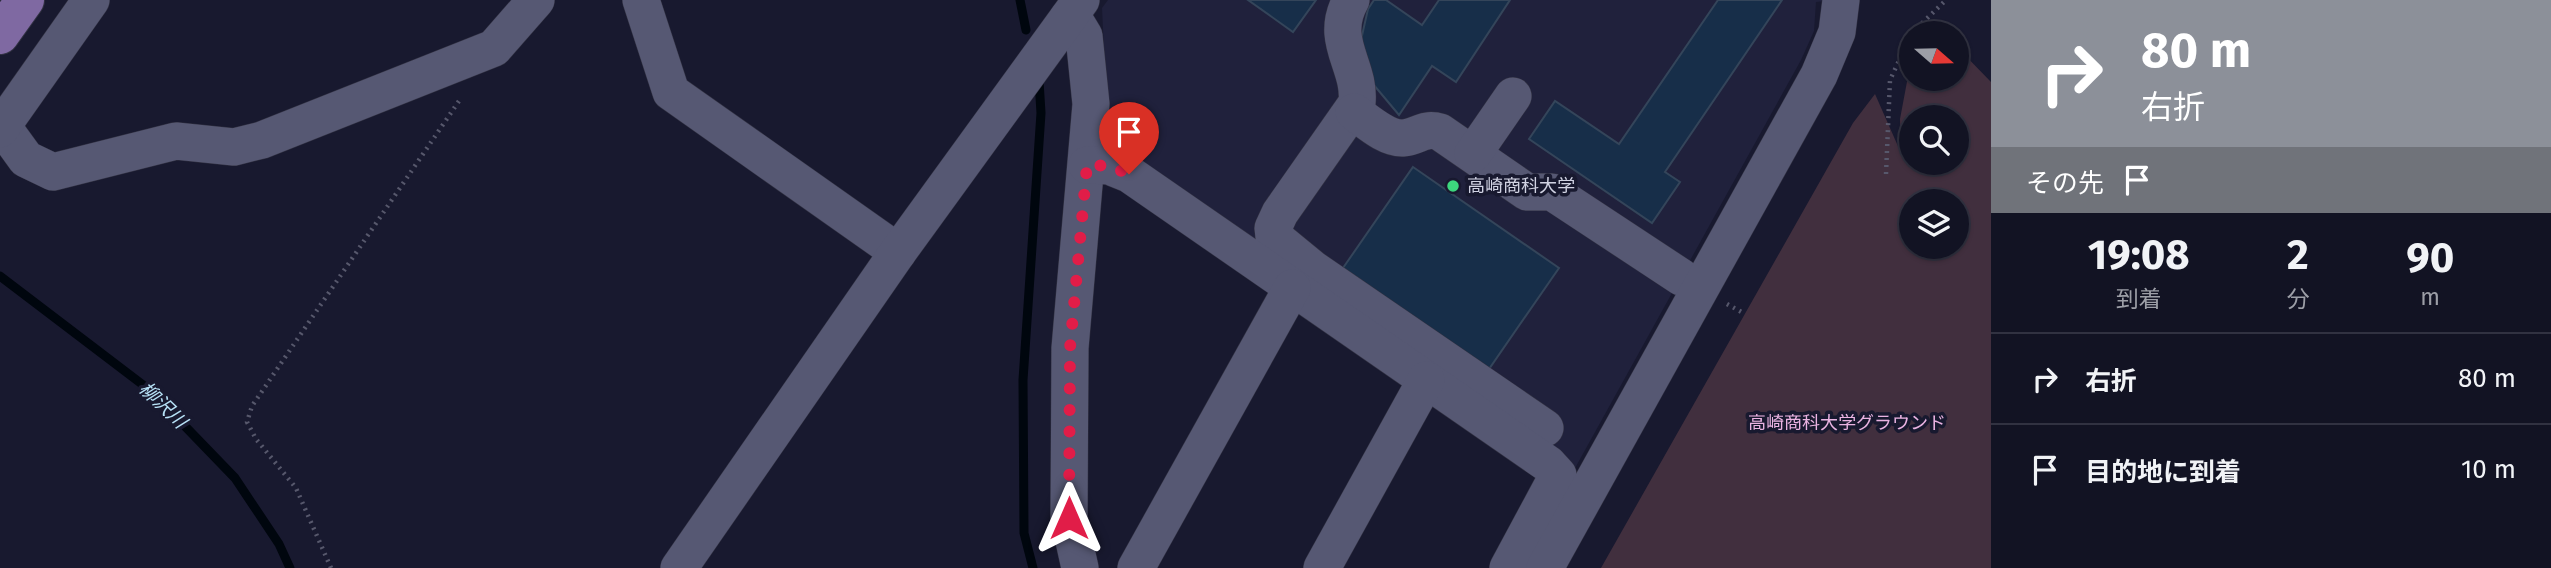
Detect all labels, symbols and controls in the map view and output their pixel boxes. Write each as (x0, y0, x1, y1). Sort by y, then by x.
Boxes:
north arrow (1899, 21, 1969, 91)
map controls (1899, 21, 1969, 259)
text: 80 m (2141, 21, 2251, 80)
icon: right (2026, 28, 2117, 119)
text: 右折 (2141, 88, 2205, 126)
pin (1099, 102, 1159, 174)
button: search (1899, 105, 1969, 175)
icon: arrive (1110, 113, 1148, 151)
icon: arrive (2118, 161, 2156, 199)
text: その先 (2026, 168, 2104, 199)
place label: 高崎商科大学 (1467, 175, 1575, 197)
marker: 高崎商科大学 (1445, 178, 1461, 194)
button: layers (1899, 189, 1969, 259)
text: 19:08 (2088, 230, 2190, 280)
text: 2 (2287, 230, 2309, 280)
text: 90 (2406, 233, 2454, 283)
text: m (2420, 283, 2440, 311)
text: 到着 (2116, 285, 2162, 313)
text: 分 (2286, 285, 2309, 313)
icon: right (2026, 360, 2064, 398)
text: 80 m (2458, 363, 2516, 394)
text: 右折 (2085, 366, 2137, 397)
water label: 柳沢川 (135, 377, 193, 434)
park label: 高崎商科大学グラウンド (1748, 412, 1946, 434)
icon: arrive (2026, 451, 2064, 489)
text: 10 m (2461, 454, 2516, 485)
text: 目的地に到着 (2085, 457, 2241, 488)
position arrow (1032, 481, 1106, 555)

